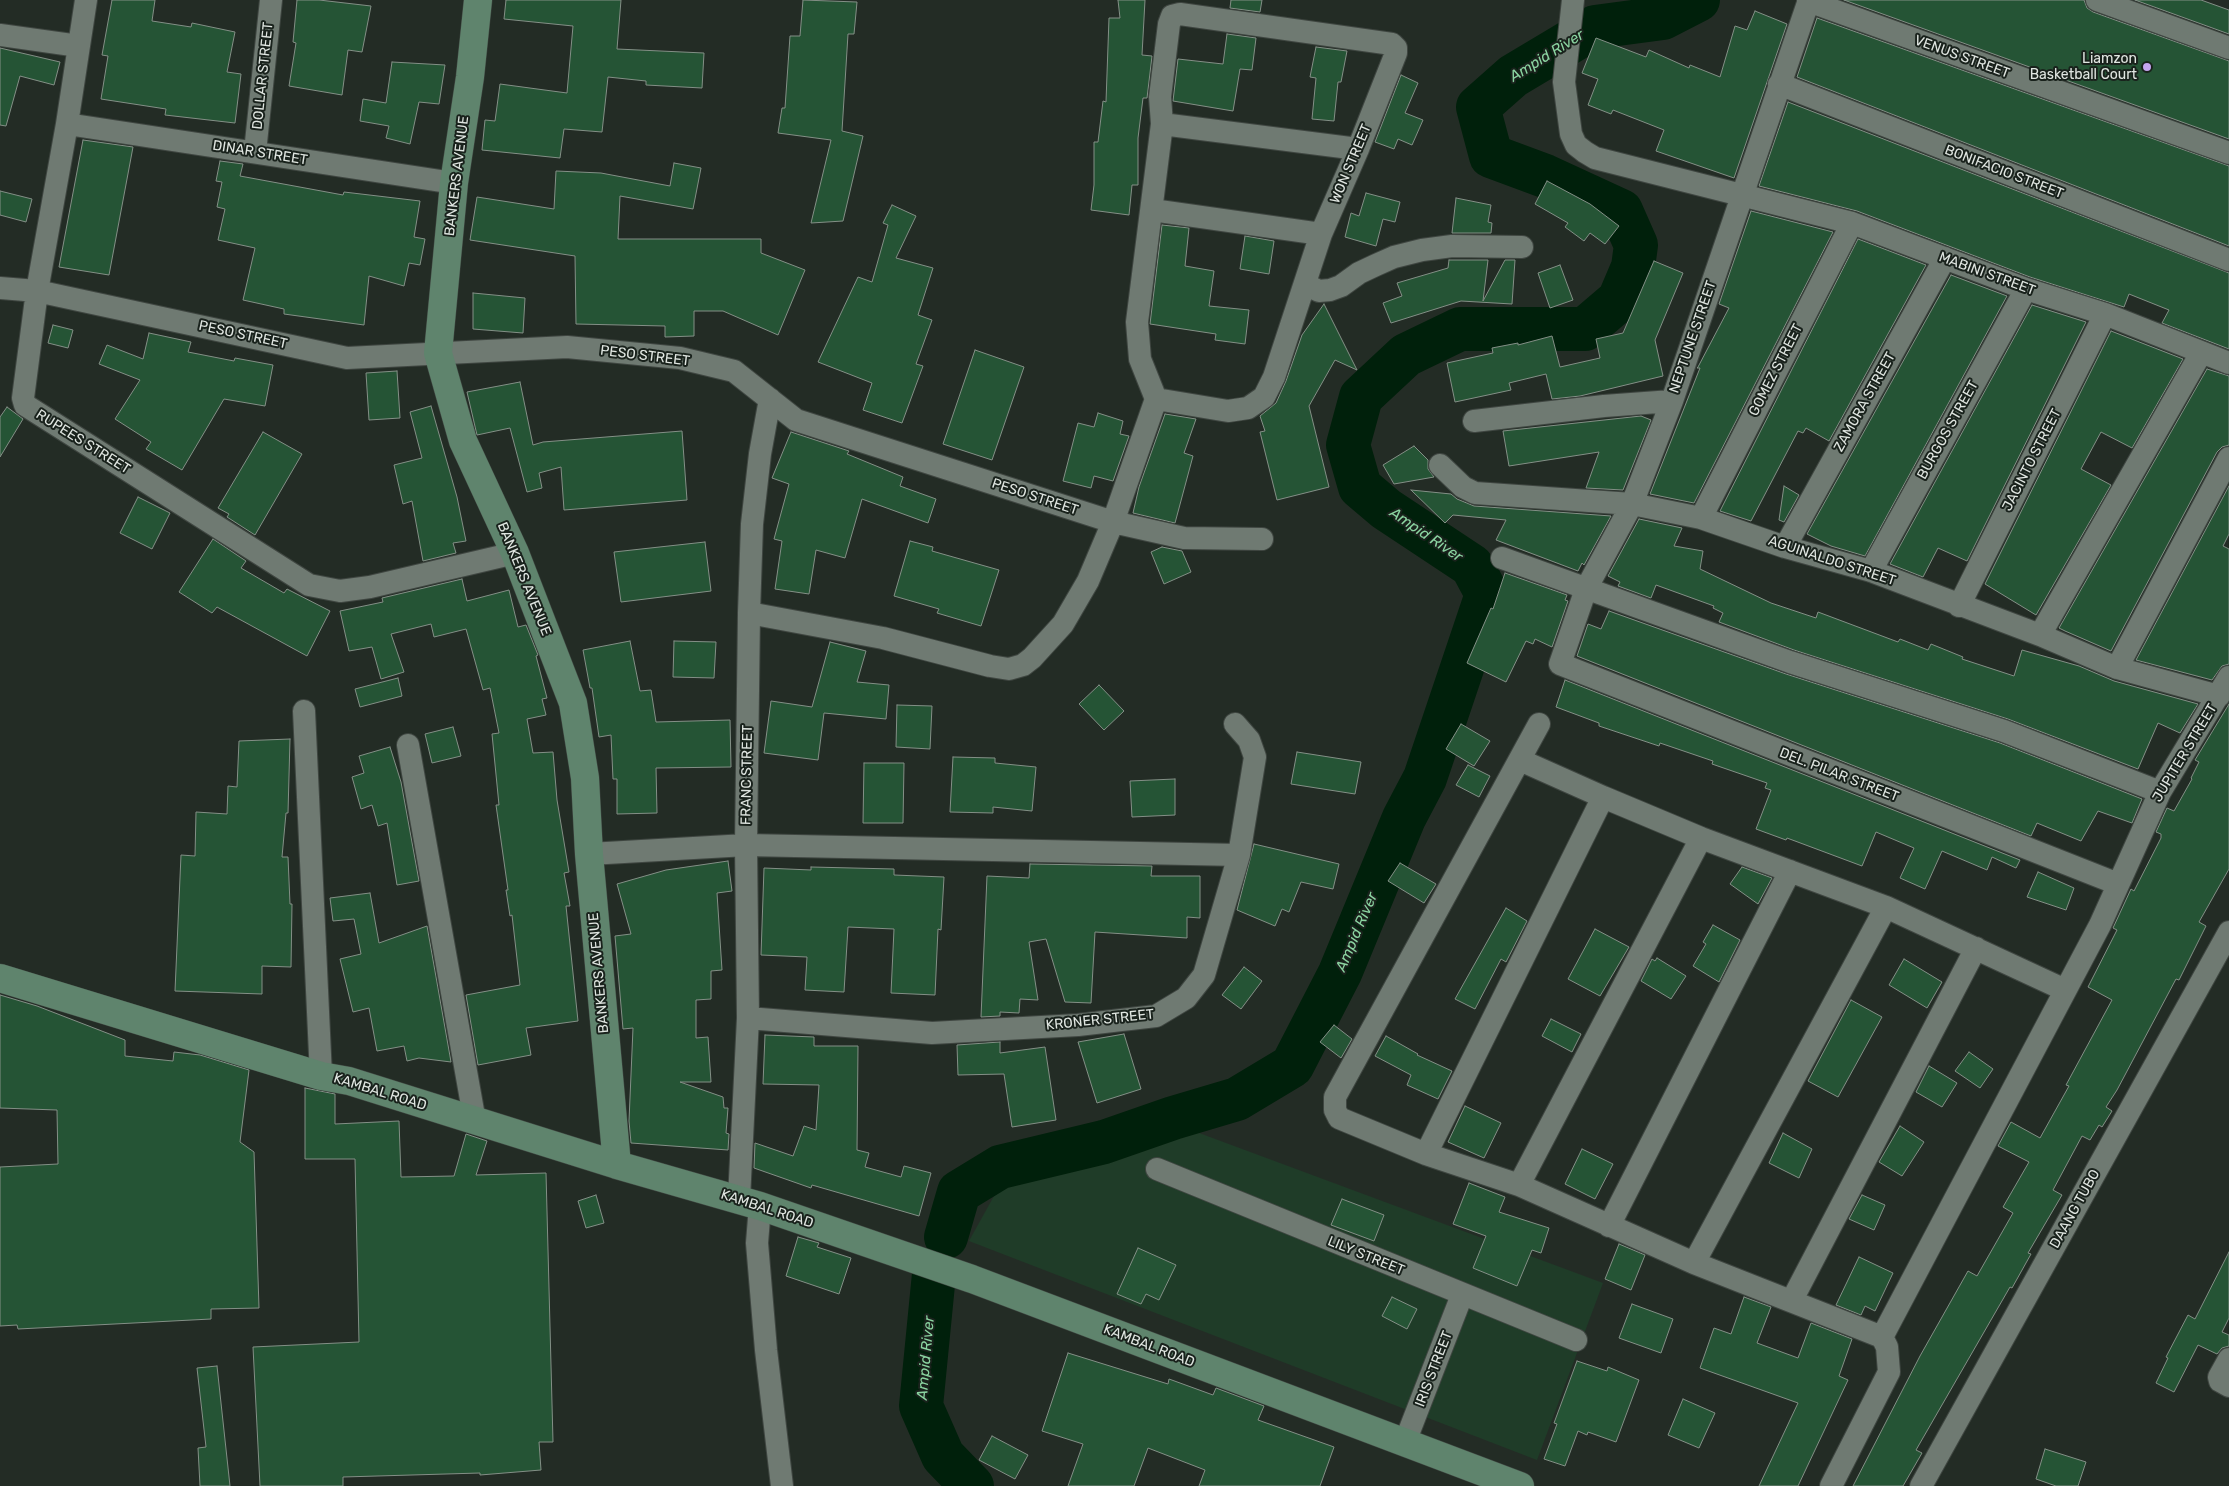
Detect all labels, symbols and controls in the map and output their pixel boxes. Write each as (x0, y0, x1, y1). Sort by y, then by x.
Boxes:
street label: DOLLAR STREET (249, 22, 277, 130)
water label: Ampid River (1507, 26, 1587, 86)
street label: VENUS STREET (1912, 32, 2012, 82)
place label: Liamzon Basketball Court (2030, 51, 2137, 84)
marker: Liamzon Basketball Court (2141, 61, 2153, 73)
street label: BANKERS AVENUE (441, 115, 473, 237)
street label: WON STREET (1327, 122, 1375, 206)
street label: DINAR STREET (211, 137, 309, 169)
street label: BONIFACIO STREET (1942, 142, 2066, 202)
street label: MABINI STREET (1936, 249, 2038, 299)
street label: NEPTUNE STREET (1666, 279, 1720, 395)
street label: PESO STREET (197, 317, 289, 353)
street label: GOMEZ STREET (1746, 321, 1806, 419)
street label: PESO STREET (599, 342, 691, 370)
street label: ZAMORA STREET (1831, 349, 1899, 455)
street label: BURGOS STREET (1914, 378, 1982, 482)
street label: RUPEES STREET (33, 406, 133, 478)
street label: JACINTO STREET (1999, 406, 2065, 514)
street label: PESO STREET (990, 475, 1080, 519)
water label: Ampid River (1386, 504, 1466, 566)
street label: BANKERS AVENUE (494, 520, 554, 638)
street label: AGUINALDO STREET (1766, 532, 1898, 590)
street label: JUPITER STREET (2149, 701, 2221, 805)
street label: FRANC STREET (738, 725, 756, 825)
street label: DEL. PILAR STREET (1777, 744, 1901, 806)
water label: Ampid River (1332, 890, 1382, 974)
street label: BANKERS AVENUE (585, 912, 613, 1034)
street label: KRONER STREET (1045, 1006, 1155, 1034)
street label: KAMBAL ROAD (331, 1070, 429, 1114)
street label: DAANG TUBO (2046, 1167, 2104, 1251)
street label: KAMBAL ROAD (719, 1186, 815, 1232)
street label: LILY STREET (1325, 1233, 1407, 1279)
water label: Ampid River (913, 1315, 939, 1401)
street label: KAMBAL ROAD (1101, 1321, 1197, 1371)
street label: IRIS STREET (1412, 1329, 1456, 1409)

